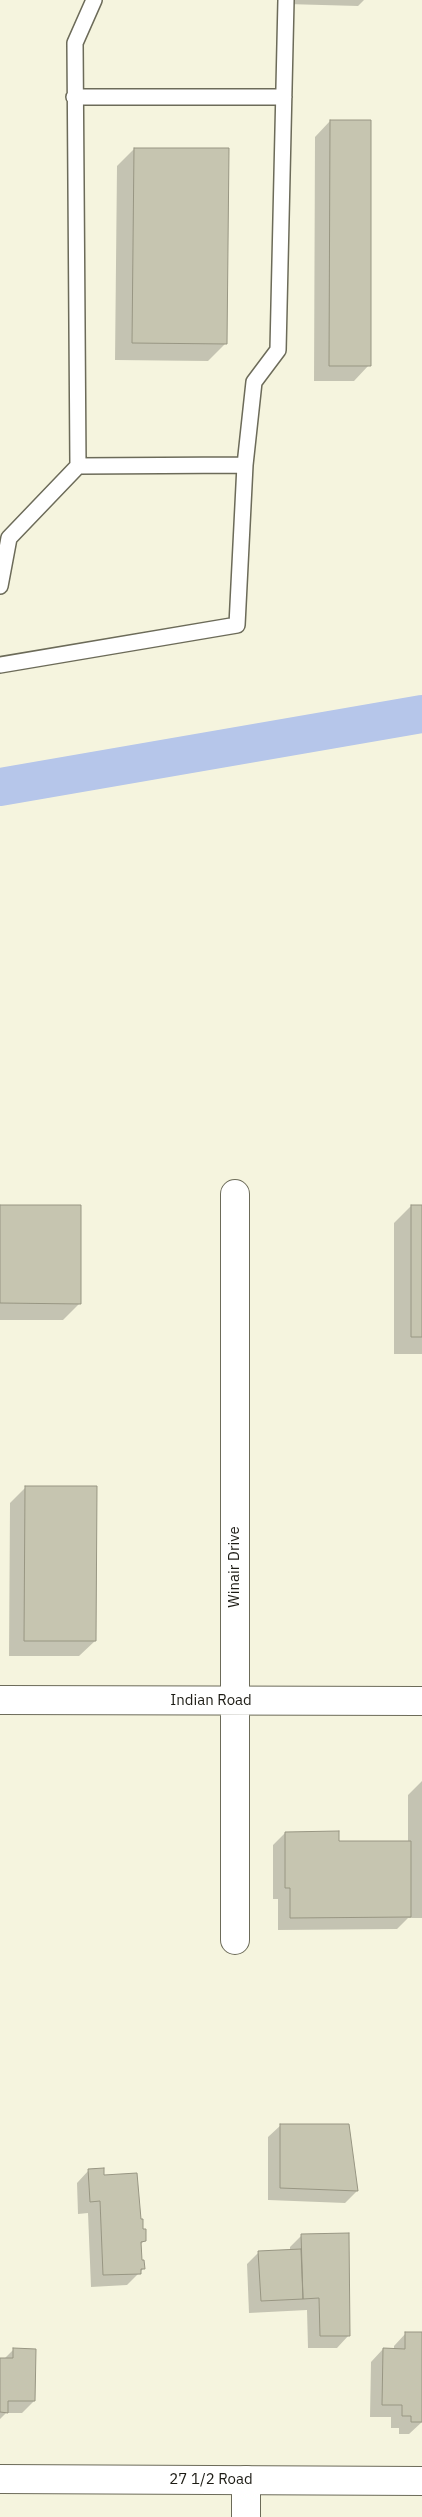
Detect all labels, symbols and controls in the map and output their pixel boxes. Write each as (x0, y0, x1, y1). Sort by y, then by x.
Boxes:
street label: Winair Drive (226, 1526, 244, 1608)
street label: Indian Road (170, 1692, 252, 1710)
street label: 27 1/2 Road (169, 2471, 253, 2489)

